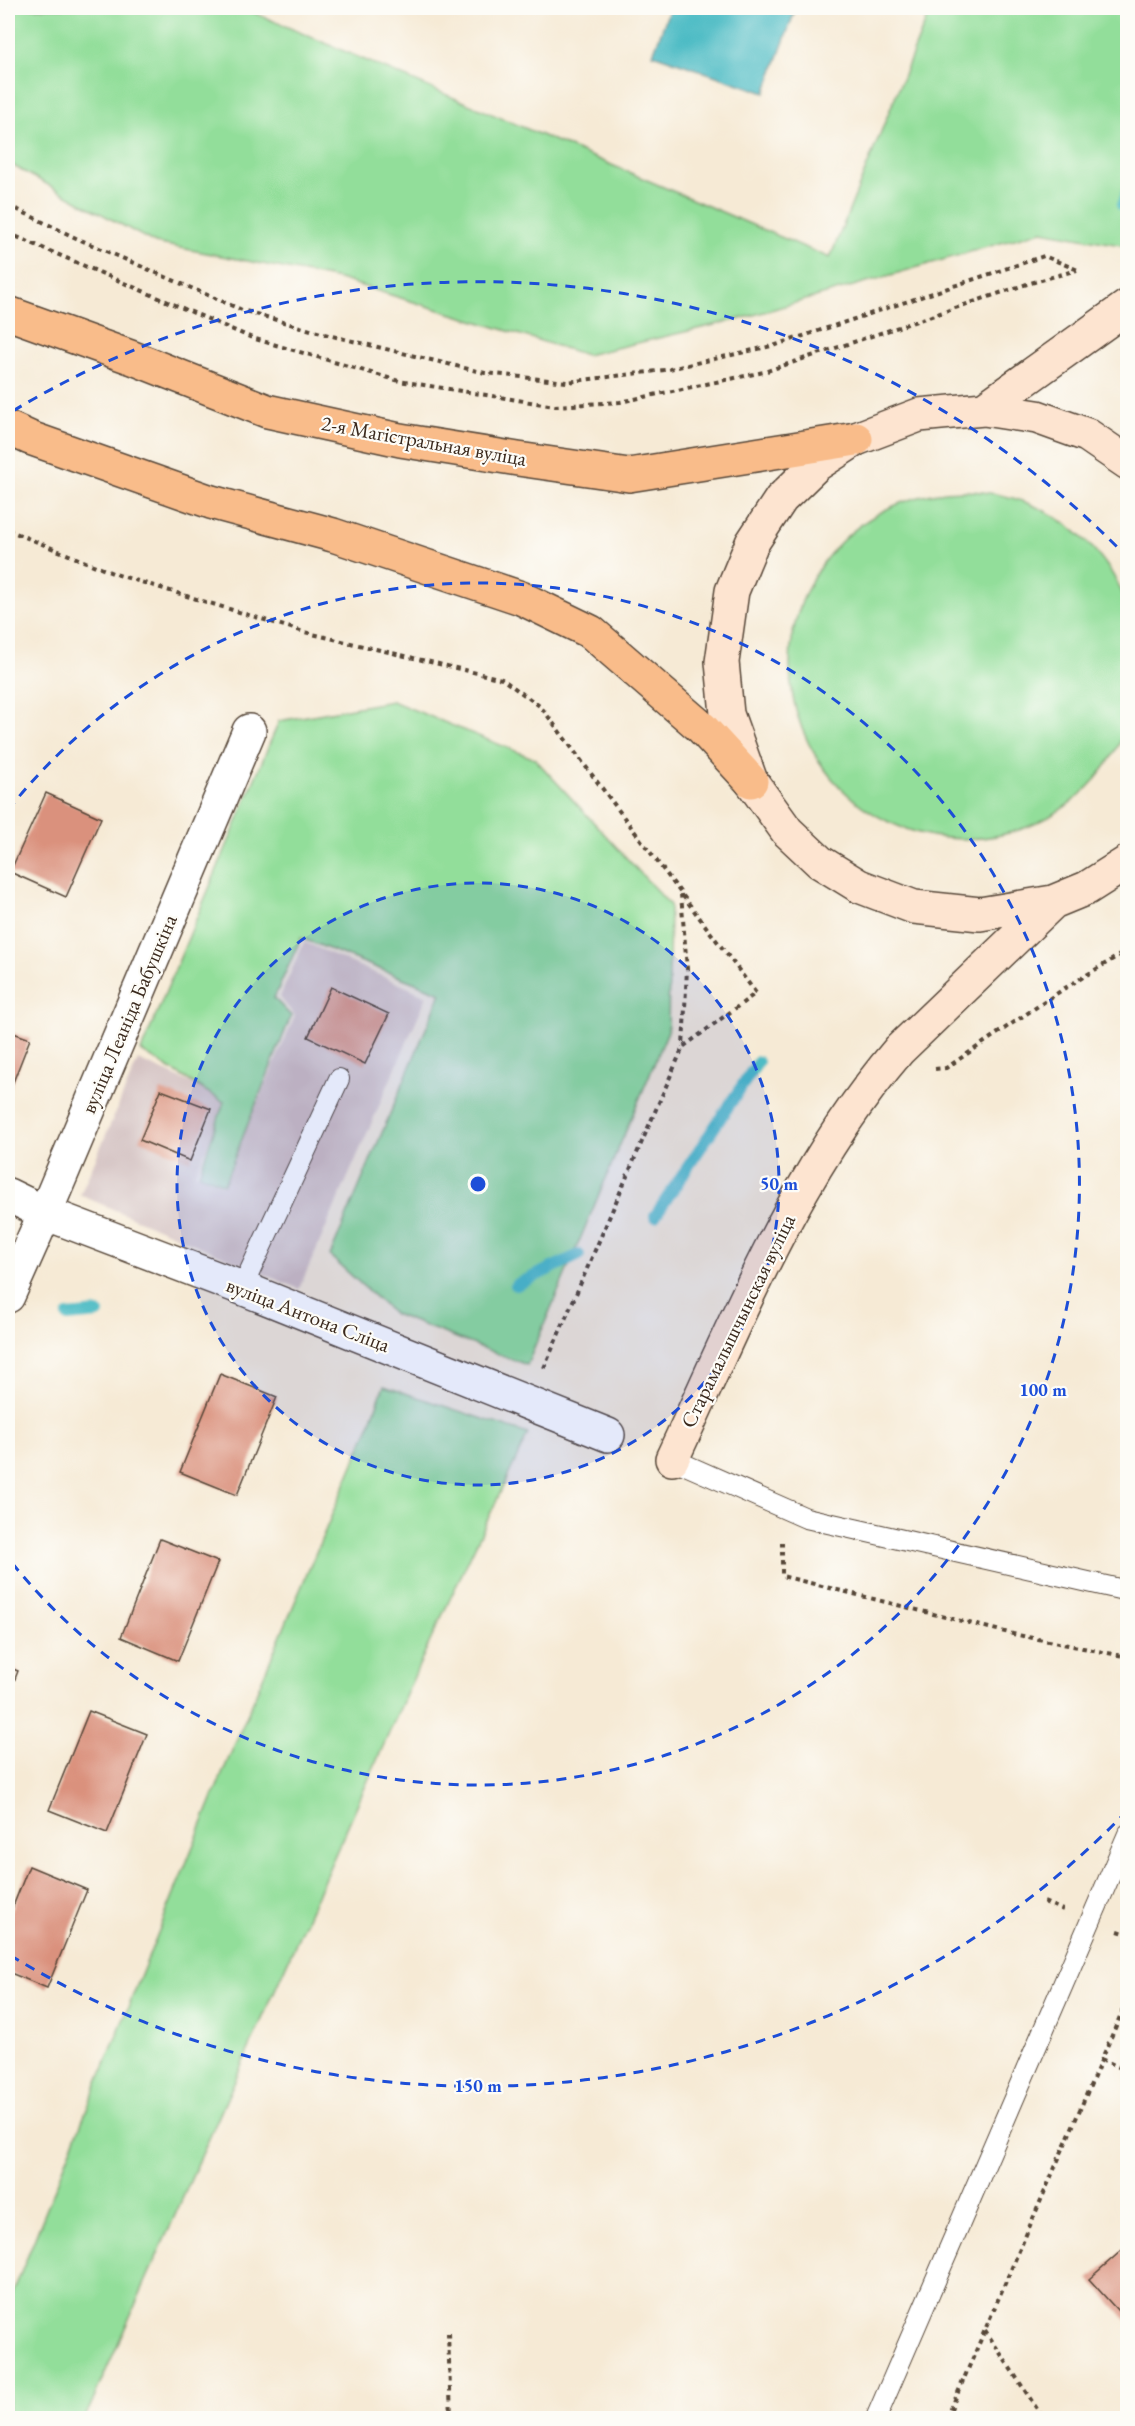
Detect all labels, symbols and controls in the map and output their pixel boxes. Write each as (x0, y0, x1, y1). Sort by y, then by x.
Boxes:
street label: 2-я Магістральная вуліца (319, 409, 529, 472)
street label: вуліца Леаніда Бабушкіна (74, 910, 183, 1117)
text: 50 m (760, 1172, 798, 1195)
centre of rings (468, 1174, 488, 1194)
street label: Старамалышчынская вуліца (674, 1209, 801, 1432)
street label: вуліца Антона Сліца (222, 1271, 394, 1358)
text: 100 m (1019, 1378, 1067, 1401)
text: 150 m (454, 2074, 502, 2097)

